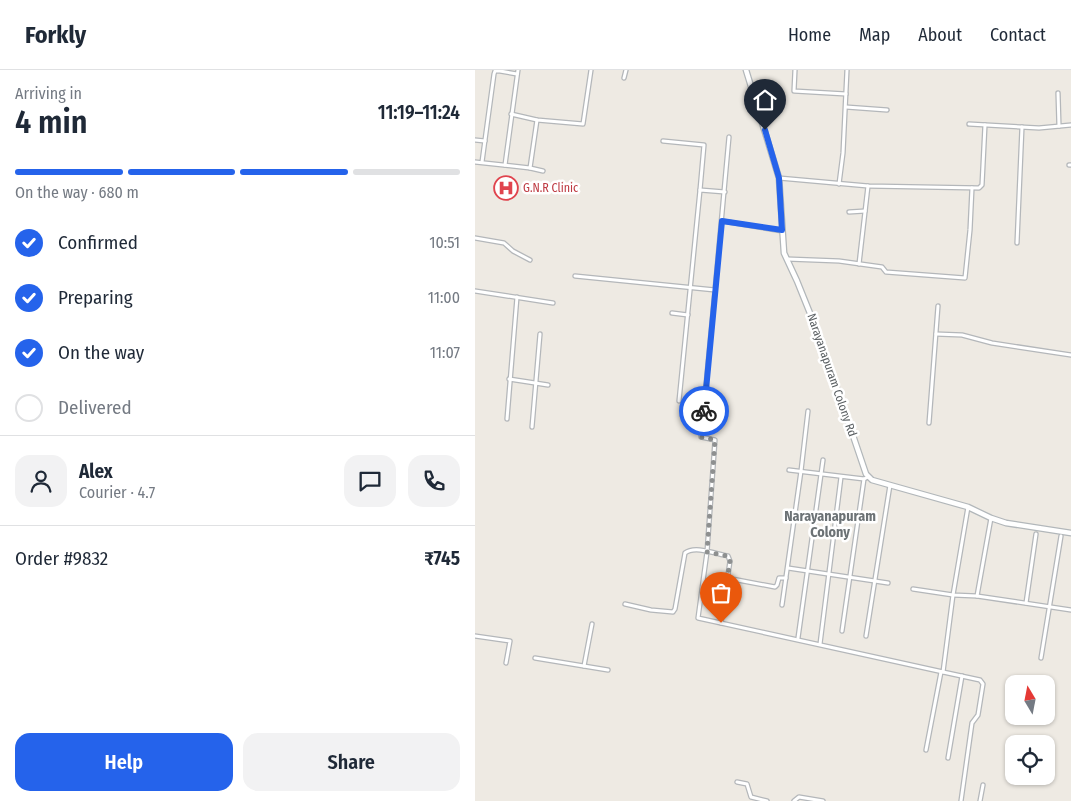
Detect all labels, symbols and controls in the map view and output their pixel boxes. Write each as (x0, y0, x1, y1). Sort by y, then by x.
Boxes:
text: Forkly (25, 21, 86, 49)
text: Home (788, 24, 831, 46)
text: Map (859, 24, 890, 46)
text: About (918, 24, 962, 46)
text: Contact (990, 24, 1046, 46)
pin (744, 79, 786, 130)
text: Arriving in (15, 84, 82, 103)
icon: home (751, 86, 779, 114)
text: 11:19–11:24 (378, 101, 460, 124)
text: 4 min (15, 103, 88, 141)
hospital icon: G.N.R Clinic (493, 175, 519, 201)
place label: G.N.R Clinic (523, 181, 578, 195)
text: On the way · 680 m (15, 183, 139, 202)
icon: check (15, 229, 43, 257)
text: Confirmed (58, 231, 138, 254)
text: 10:51 (429, 233, 460, 252)
icon: check (15, 284, 43, 312)
text: Preparing (58, 286, 133, 309)
text: 11:00 (428, 288, 460, 307)
street label: Narayanapuram Colony Rd (804, 312, 860, 438)
icon: check (15, 339, 43, 367)
text: On the way (58, 341, 144, 364)
text: 11:07 (430, 343, 460, 362)
courier (679, 386, 729, 436)
text: Delivered (58, 396, 132, 419)
icon: bike (690, 397, 718, 425)
button: person (15, 455, 67, 507)
button: chat (344, 455, 396, 507)
button: phone (408, 455, 460, 507)
text: Alex (79, 460, 113, 483)
text: Courier · 4.7 (79, 483, 155, 502)
district label: Narayanapuram Colony (784, 508, 876, 541)
text: Order #9832 (15, 547, 108, 570)
text: ₹745 (424, 547, 460, 570)
pin (700, 572, 742, 623)
icon: bag (707, 579, 735, 607)
north arrow (1005, 675, 1055, 725)
map controls (1005, 675, 1055, 785)
button: Help (15, 733, 233, 791)
button: Share (243, 733, 460, 791)
button: locate (1005, 735, 1055, 785)

